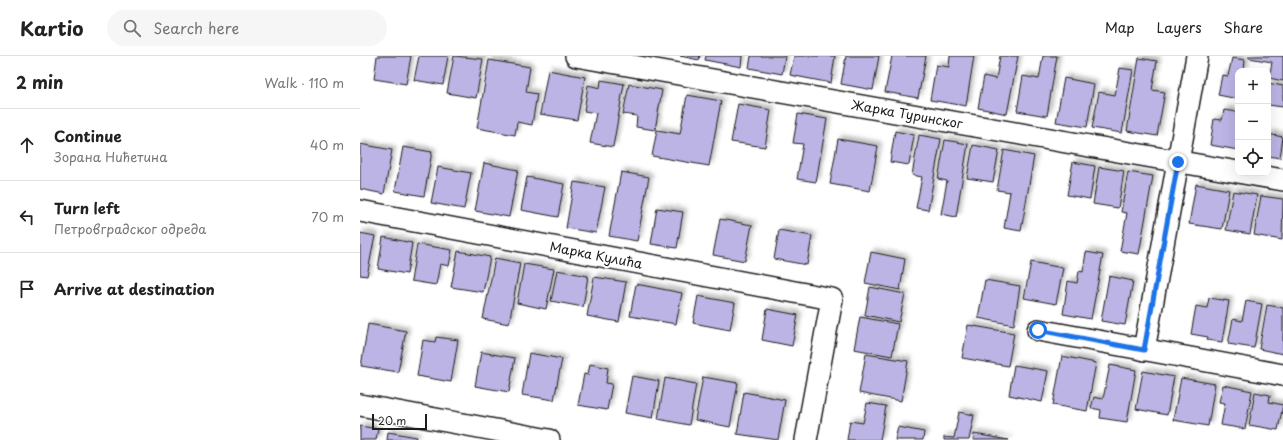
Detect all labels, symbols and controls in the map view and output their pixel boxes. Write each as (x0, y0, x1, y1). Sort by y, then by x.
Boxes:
search box (107, 10, 387, 46)
text: Kartio (20, 14, 83, 42)
text: Search here (153, 16, 239, 39)
icon: search (121, 17, 143, 39)
text: Map (1105, 17, 1135, 38)
text: Layers (1157, 17, 1202, 38)
text: Share (1224, 17, 1263, 38)
map controls (1235, 68, 1271, 176)
button: + (1235, 68, 1271, 104)
text: 2 min (16, 69, 63, 95)
text: Walk · 110 m (265, 73, 344, 92)
street label: Жарка Туринског (850, 94, 965, 133)
button: − (1235, 104, 1271, 140)
text: Continue (54, 124, 122, 147)
icon: ahead (16, 134, 38, 156)
text: 40 m (310, 135, 344, 154)
button: locate (1235, 140, 1271, 176)
text: Зорана Нићетина (54, 147, 167, 166)
route end (1169, 153, 1187, 171)
text: Turn left (54, 196, 120, 219)
icon: left (16, 206, 38, 228)
text: 70 m (311, 207, 344, 226)
text: Петровградског одреда (54, 219, 206, 238)
street label: Марка Кулића (548, 236, 645, 273)
text: Arrive at destination (54, 277, 215, 300)
icon: arrive (16, 278, 38, 300)
route start (1029, 321, 1047, 339)
scale bar (372, 412, 427, 431)
text: 20 m (378, 412, 406, 429)

